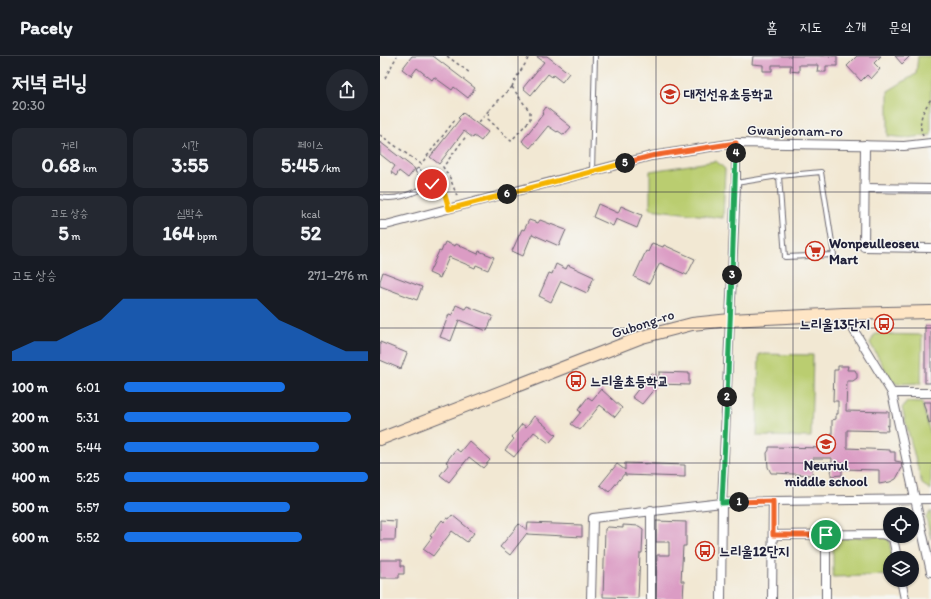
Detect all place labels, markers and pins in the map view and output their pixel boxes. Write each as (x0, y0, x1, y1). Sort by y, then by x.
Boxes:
school or university icon: 대전선유초등학교 (659, 83, 681, 105)
place label: 대전선유초등학교 (683, 86, 774, 103)
pin: 4 (726, 143, 746, 163)
pin: 5 (615, 153, 635, 173)
pin (415, 167, 449, 201)
pin: 6 (497, 184, 517, 204)
place label: Wonpeulleoseu Mart (829, 235, 920, 268)
supermarket icon: Wonpeulleoseu Mart (804, 240, 826, 262)
pin: 3 (722, 265, 742, 285)
bus stop icon: 느리울13단지 (873, 313, 895, 335)
place label: 느리울13단지 (800, 316, 870, 333)
bus stop icon: 느리울초등학교 (565, 370, 587, 392)
place label: 느리울초등학교 (590, 373, 669, 390)
pin: 2 (717, 387, 737, 407)
school or university icon: Neuriul middle school (815, 433, 837, 455)
place label: Neuriul middle school (784, 457, 868, 490)
pin: 1 (729, 492, 749, 512)
pin (809, 518, 843, 552)
bus stop icon: 느리울12단지 (694, 540, 716, 562)
place label: 느리울12단지 (719, 543, 789, 560)

